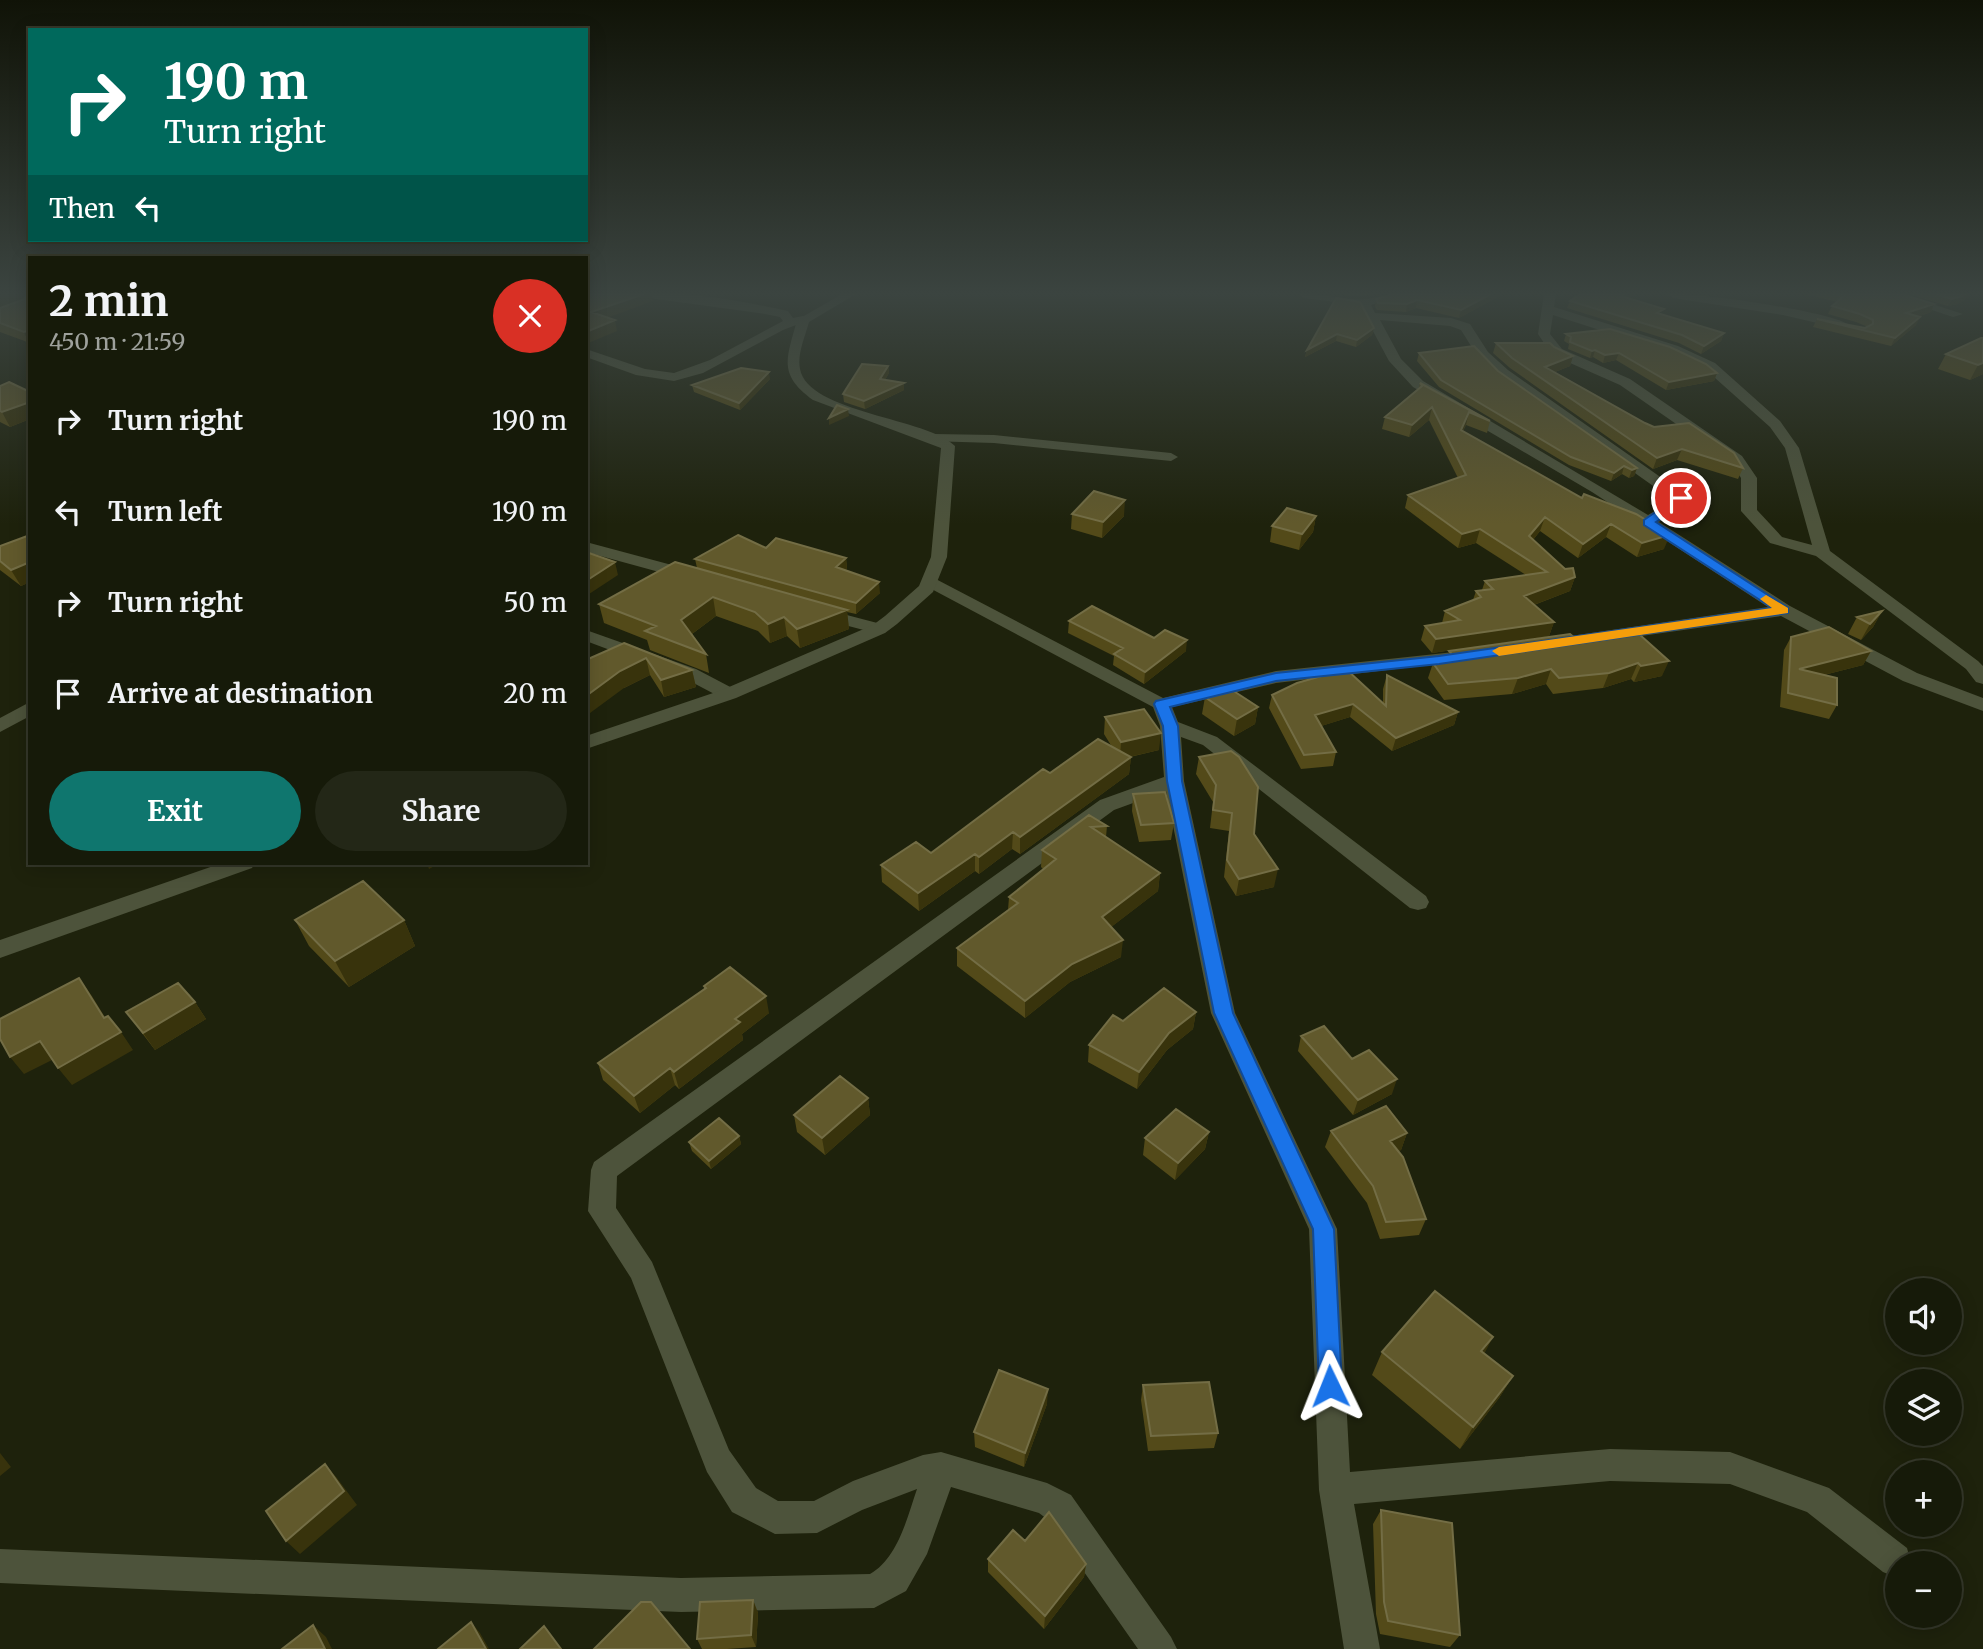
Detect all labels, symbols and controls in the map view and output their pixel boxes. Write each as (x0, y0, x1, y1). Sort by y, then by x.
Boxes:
text: 190 m (164, 51, 308, 112)
icon: right (49, 56, 140, 147)
text: Turn right (164, 112, 326, 152)
icon: left (129, 189, 167, 227)
text: Then (49, 192, 115, 225)
text: 2 min (49, 275, 169, 327)
button: close (493, 279, 567, 353)
text: 450 m · 21:59 (49, 327, 185, 356)
icon: right (49, 402, 87, 440)
text: Turn right (108, 404, 243, 437)
text: 190 m (492, 404, 567, 437)
pin (1651, 468, 1711, 528)
icon: arrive (1662, 479, 1700, 517)
icon: left (49, 493, 87, 531)
text: Turn left (108, 495, 222, 528)
text: 190 m (492, 495, 567, 528)
icon: right (49, 584, 87, 622)
text: Turn right (108, 586, 243, 619)
text: 50 m (503, 586, 567, 619)
icon: arrive (49, 675, 87, 713)
text: Arrive at destination (108, 677, 373, 710)
text: 20 m (503, 677, 567, 710)
button: Exit (49, 771, 301, 851)
button: Share (315, 771, 567, 851)
map controls (1885, 1278, 1962, 1628)
button: sound (1885, 1278, 1962, 1355)
position arrow (1293, 1349, 1367, 1423)
button: layers (1885, 1369, 1962, 1446)
button: + (1885, 1460, 1962, 1537)
button: − (1885, 1551, 1962, 1628)

